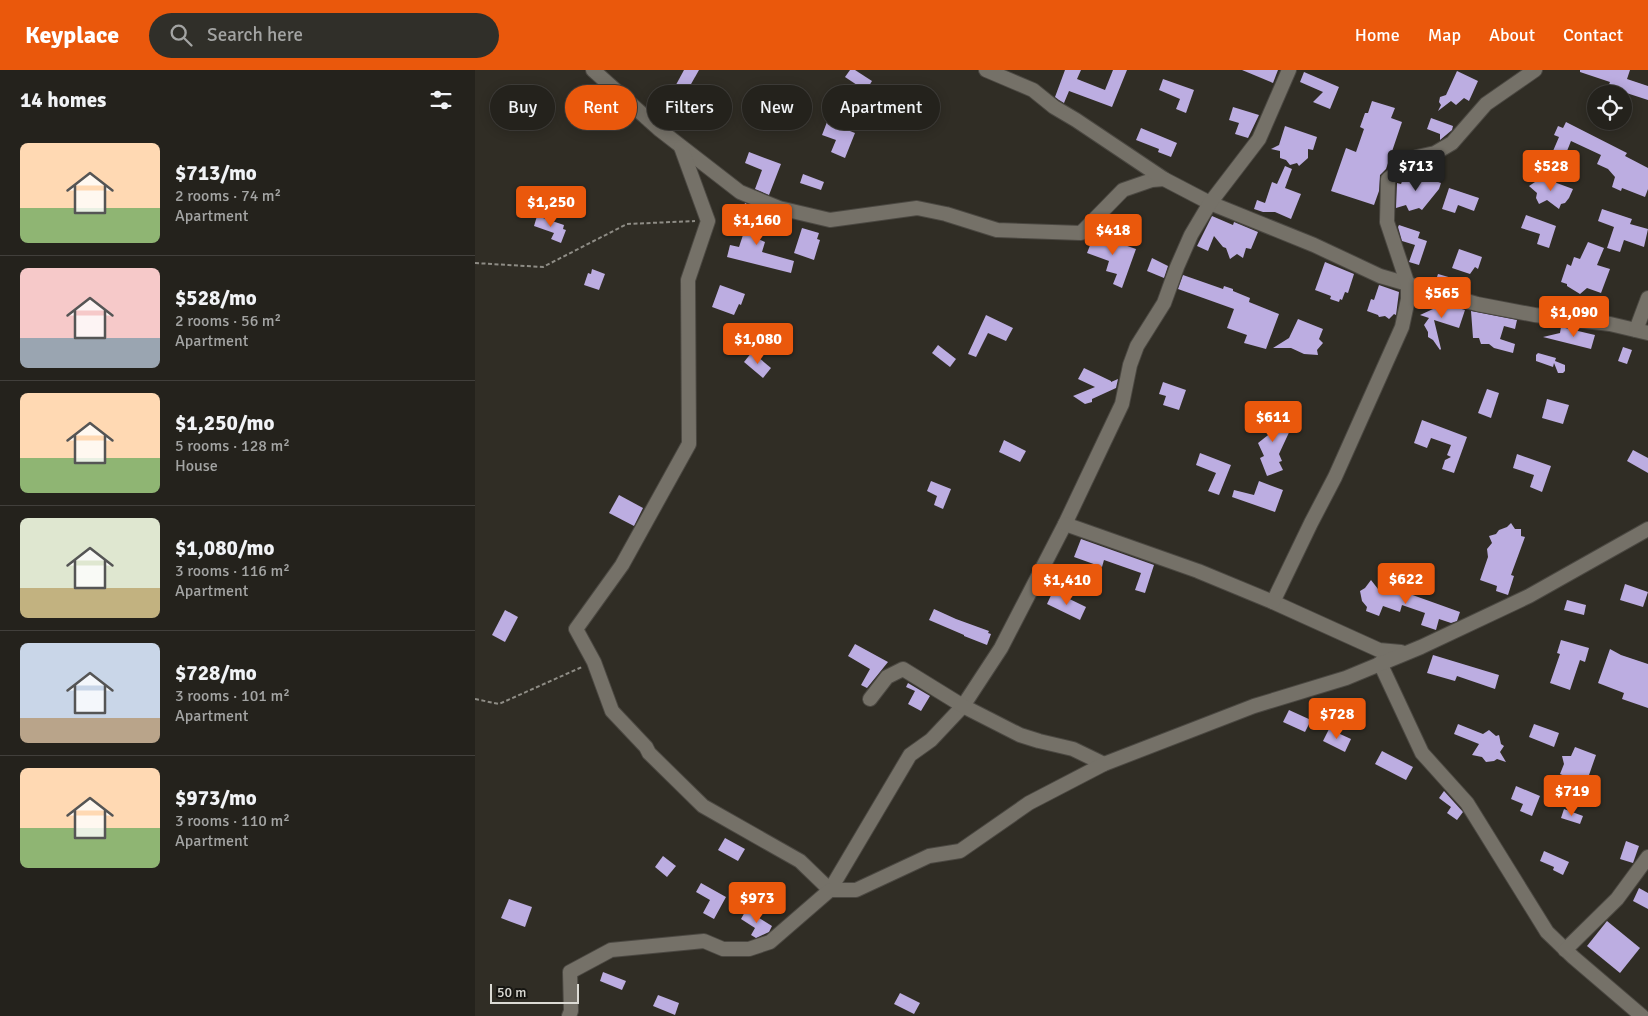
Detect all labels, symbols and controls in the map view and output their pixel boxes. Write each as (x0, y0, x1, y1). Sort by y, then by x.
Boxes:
search box (149, 13, 499, 58)
text: Keyplace (25, 20, 119, 50)
icon: search (167, 21, 195, 49)
text: Search here (207, 23, 303, 47)
text: Home (1355, 24, 1400, 46)
text: Map (1428, 24, 1461, 46)
text: About (1489, 24, 1535, 46)
text: Contact (1563, 24, 1623, 46)
chip: Buy (490, 85, 555, 130)
chip: Rent (565, 85, 637, 130)
chip: Filters (647, 85, 732, 130)
chip: New (742, 85, 812, 130)
chip: Apartment (822, 85, 940, 130)
map controls (1587, 85, 1632, 130)
button: locate (1587, 85, 1632, 130)
icon: filters (427, 86, 455, 114)
text: 14 homes (20, 87, 106, 113)
pin: $713 (1386, 150, 1446, 192)
pin: $528 (1521, 150, 1581, 192)
text: $713 (1399, 156, 1433, 176)
text: $528 (1534, 156, 1568, 176)
text: $713/mo (175, 160, 257, 186)
icon: home (60, 163, 120, 223)
text: 2 rooms · 74 m² (175, 186, 281, 206)
pin: $1,250 (510, 186, 592, 228)
text: $1,250 (527, 192, 575, 212)
pin: $1,160 (716, 204, 798, 246)
text: Apartment (175, 206, 248, 226)
text: $1,160 (733, 210, 781, 230)
pin: $418 (1083, 214, 1143, 256)
text: $418 (1096, 220, 1130, 240)
pin: $565 (1412, 276, 1472, 319)
text: $565 (1425, 283, 1459, 303)
text: $528/mo (175, 285, 257, 311)
icon: home (60, 288, 120, 348)
pin: $1,090 (1533, 296, 1615, 338)
text: $1,090 (1550, 302, 1598, 322)
text: 2 rooms · 56 m² (175, 311, 281, 331)
pin: $1,080 (717, 322, 799, 365)
text: $1,080 (734, 329, 782, 349)
text: Apartment (175, 331, 248, 351)
pin: $611 (1243, 400, 1303, 443)
text: $611 (1256, 407, 1290, 427)
text: $1,250/mo (175, 410, 274, 436)
icon: home (60, 413, 120, 473)
text: 5 rooms · 128 m² (175, 436, 290, 456)
text: House (175, 456, 218, 476)
text: $1,080/mo (175, 535, 274, 561)
icon: home (60, 538, 120, 598)
text: 3 rooms · 116 m² (175, 561, 290, 581)
pin: $622 (1376, 562, 1436, 605)
pin: $1,410 (1026, 564, 1108, 606)
text: $622 (1389, 569, 1423, 589)
text: $1,410 (1043, 570, 1091, 590)
text: Apartment (175, 581, 248, 601)
text: $728/mo (175, 660, 257, 686)
icon: home (60, 663, 120, 723)
text: 3 rooms · 101 m² (175, 686, 290, 706)
pin: $728 (1307, 698, 1367, 740)
text: $728 (1320, 704, 1354, 724)
text: Apartment (175, 706, 248, 726)
pin: $719 (1542, 774, 1602, 817)
text: $719 (1555, 781, 1589, 801)
text: $973/mo (175, 785, 257, 811)
icon: home (60, 788, 120, 848)
text: 3 rooms · 110 m² (175, 811, 290, 831)
text: Apartment (175, 831, 248, 851)
pin: $973 (727, 882, 787, 924)
text: $973 (740, 888, 774, 908)
scale bar (490, 981, 579, 1004)
text: 50 m (497, 984, 526, 1001)

